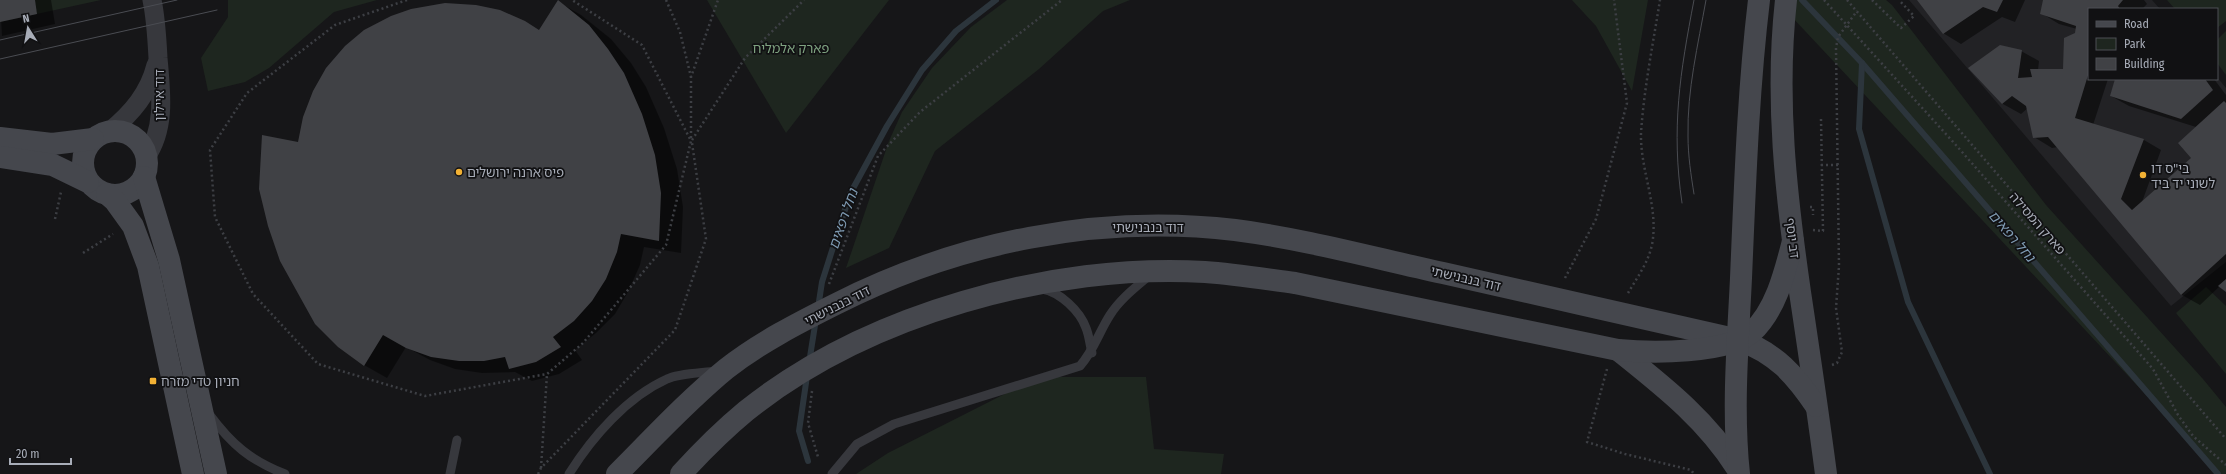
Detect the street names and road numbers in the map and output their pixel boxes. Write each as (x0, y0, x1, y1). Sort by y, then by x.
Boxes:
street label: דוד איילון (152, 69, 167, 121)
street label: פארק המסילה (2006, 189, 2069, 258)
street label: דב יוסף (1783, 217, 1802, 259)
street label: דוד בנבנישתי (1112, 220, 1184, 235)
street label: דוד בנבנישתי (1429, 263, 1502, 294)
street label: דוד בנבנישתי (802, 283, 872, 328)

